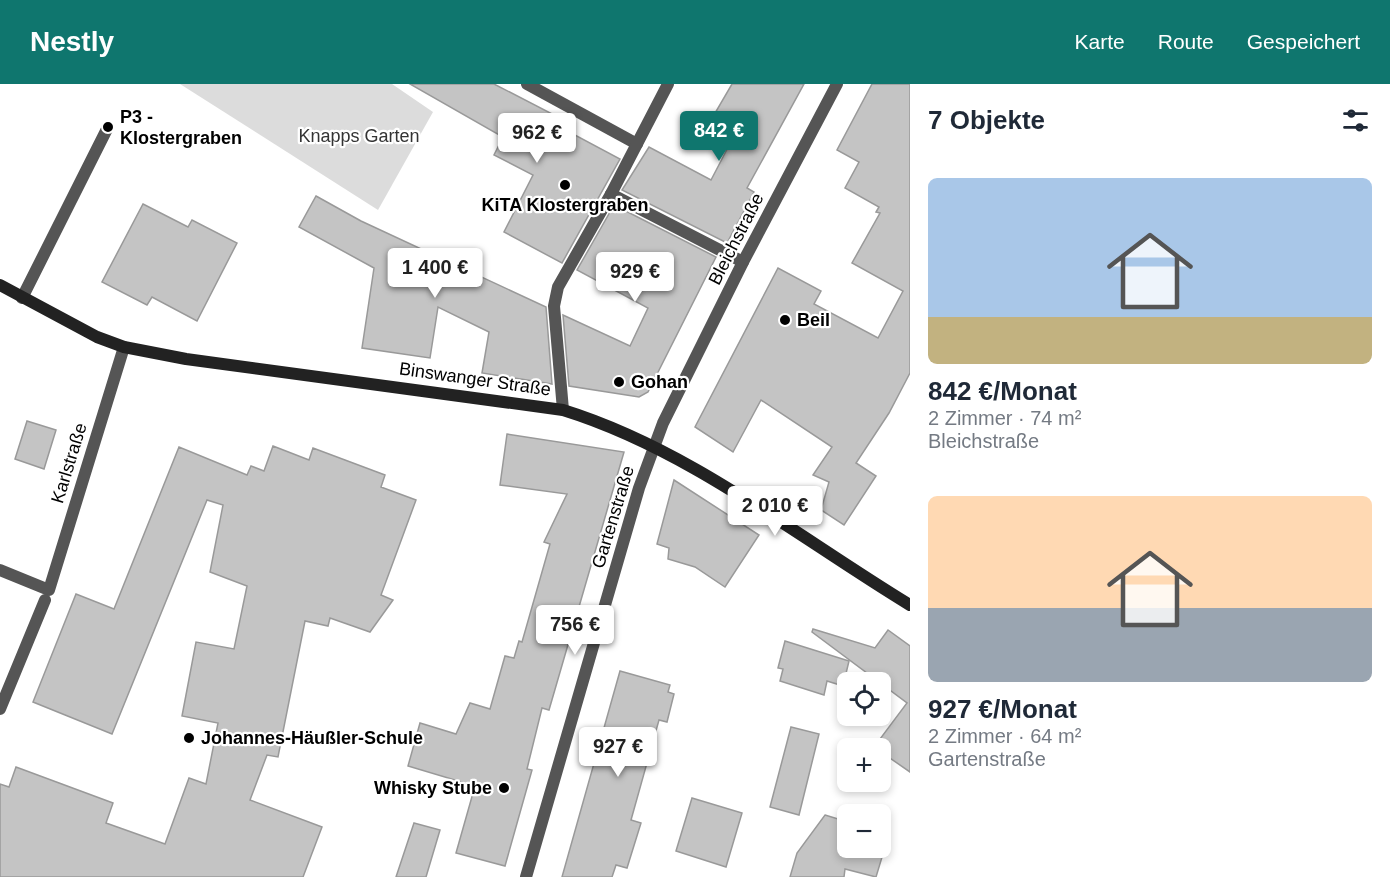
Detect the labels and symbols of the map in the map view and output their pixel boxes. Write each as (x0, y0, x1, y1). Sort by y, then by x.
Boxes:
place label: P3 - Klostergraben (120, 107, 242, 148)
pin: 842 € (677, 111, 761, 162)
pin: 962 € (495, 113, 579, 164)
marker: P3 - Klostergraben (101, 120, 115, 134)
park label: Knapps Garten (298, 126, 420, 146)
marker: KiTA Klostergraben (558, 178, 572, 192)
street label: Bleichstraße (704, 190, 768, 288)
place label: KiTA Klostergraben (481, 195, 649, 215)
pin: 1 400 € (380, 248, 490, 299)
pin: 929 € (593, 252, 677, 303)
place label: Beil (797, 310, 830, 330)
marker: Beil (778, 313, 792, 327)
street label: Binswanger Straße (398, 358, 552, 400)
place label: Gohan (631, 372, 688, 392)
marker: Gohan (612, 375, 626, 389)
street label: Karlstraße (47, 420, 91, 506)
street label: Gartenstraße (588, 463, 638, 571)
pin: 2 010 € (720, 486, 830, 537)
pin: 756 € (533, 605, 617, 656)
pin: 927 € (576, 727, 660, 778)
place label: Johannes-Häußler-Schule (201, 728, 423, 748)
marker: Johannes-Häußler-Schule (182, 731, 196, 745)
place label: Whisky Stube (374, 778, 492, 798)
marker: Whisky Stube (497, 781, 511, 795)

